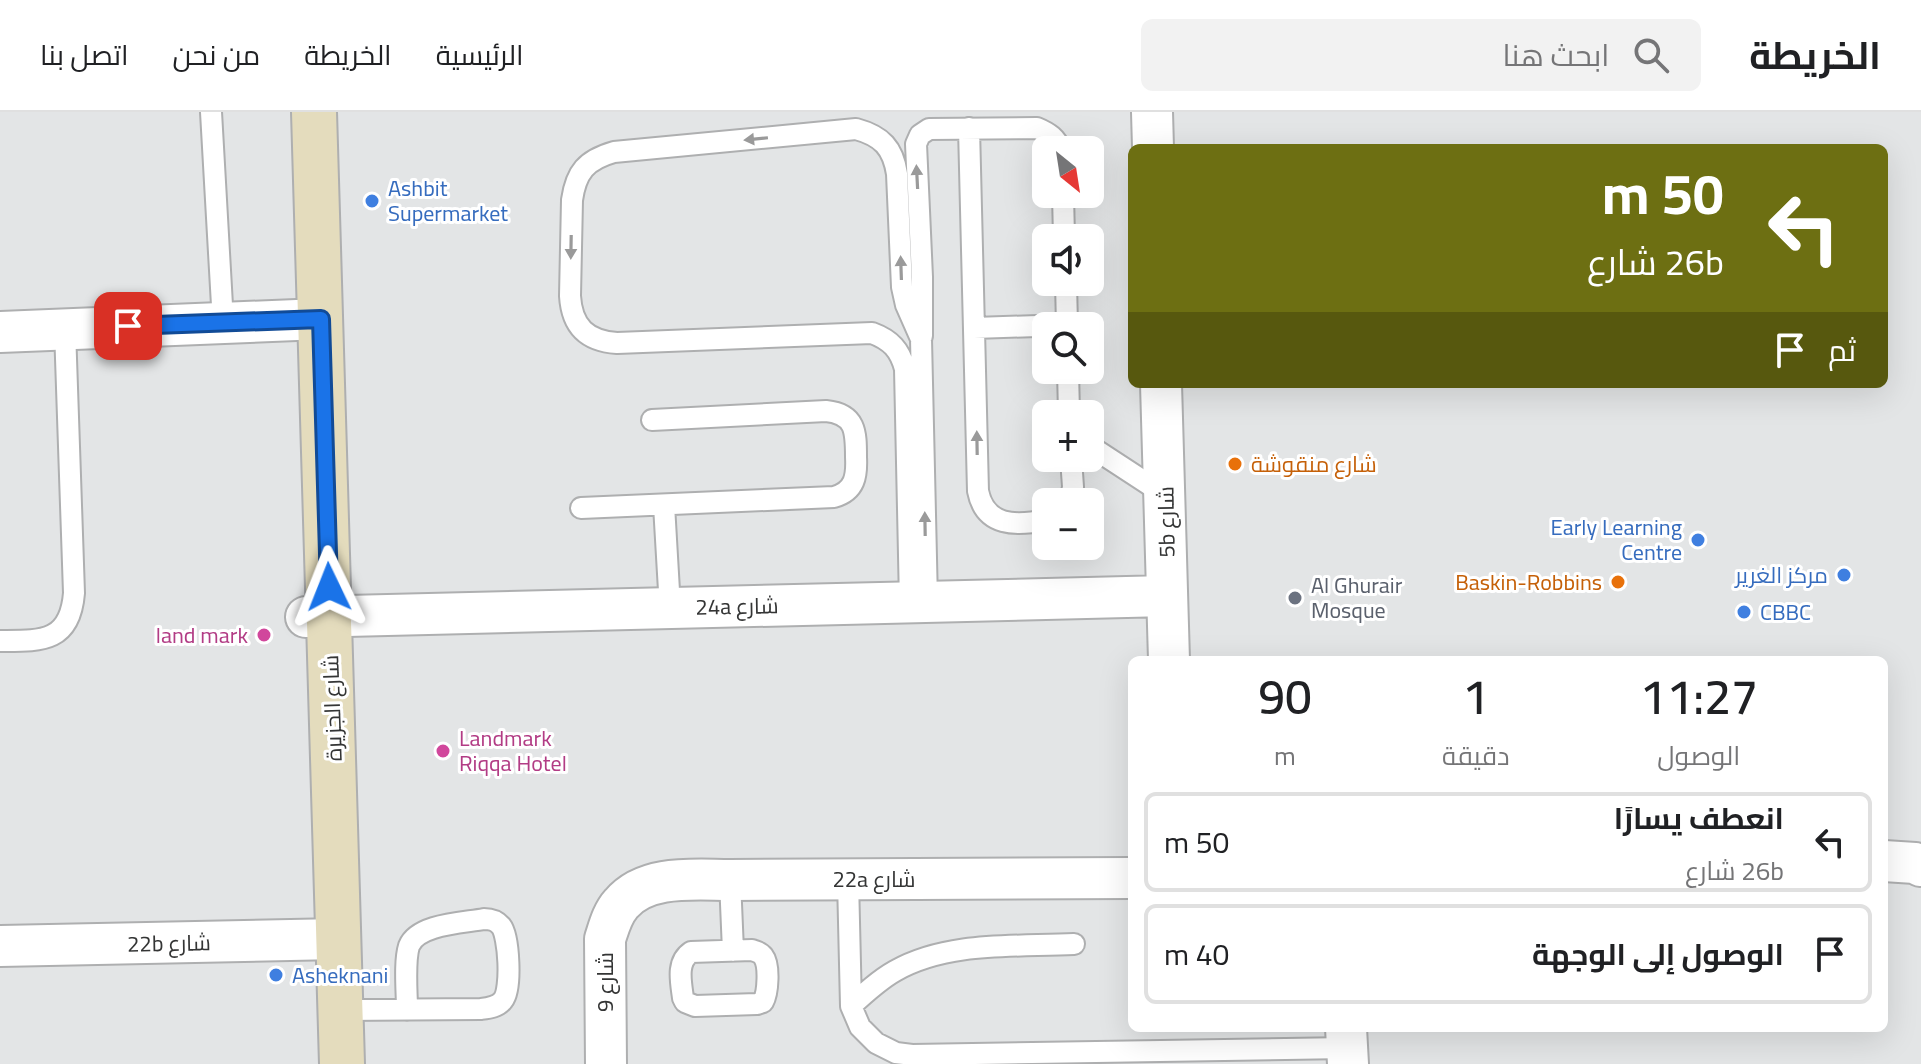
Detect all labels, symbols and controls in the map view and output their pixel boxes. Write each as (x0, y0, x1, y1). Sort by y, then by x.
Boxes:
search box (1141, 19, 1701, 91)
text: الخريطة (1749, 19, 1881, 91)
text: ابحث هنا (1502, 27, 1609, 83)
text: اتصل بنا (40, 29, 129, 81)
text: من نحن (173, 29, 260, 81)
text: الخريطة (304, 29, 392, 81)
text: الرئيسية (436, 29, 523, 81)
icon: search (1629, 33, 1673, 77)
one-way arrow (743, 132, 768, 145)
north arrow (1032, 136, 1104, 208)
map controls (1032, 136, 1104, 560)
text: 50 m (1602, 141, 1724, 246)
one-way arrow (911, 164, 924, 189)
place label: Ashbit Supermarket (388, 167, 508, 234)
icon: left (1752, 176, 1856, 280)
marker: Ashbit Supermarket (363, 192, 381, 210)
button: sound (1032, 224, 1104, 296)
text: 26b شارع (1587, 228, 1724, 296)
one-way arrow (565, 235, 577, 260)
one-way arrow (894, 255, 907, 280)
pin (94, 292, 162, 360)
icon: arrive (106, 304, 150, 348)
button: search (1032, 312, 1104, 384)
text: ثم (1828, 322, 1856, 378)
icon: arrive (1768, 328, 1812, 372)
button: + (1032, 400, 1104, 472)
one-way arrow (971, 430, 983, 455)
place label: شارع منقوشة (1251, 443, 1377, 485)
marker: شارع منقوشة (1226, 455, 1244, 473)
street label: 5b شارع (1144, 486, 1188, 558)
button: − (1032, 488, 1104, 560)
place label: Early Learning Centre (1550, 506, 1682, 573)
one-way arrow (919, 511, 932, 536)
marker: Early Learning Centre (1689, 531, 1707, 549)
position arrow (287, 545, 371, 629)
place label: مركز الغرير (1733, 554, 1828, 596)
place label: Baskin-Robbins (1455, 561, 1602, 603)
place label: Al Ghurair Mosque (1311, 564, 1403, 631)
marker: مركز الغرير (1835, 566, 1853, 584)
marker: Baskin-Robbins (1609, 573, 1627, 591)
street label: 24a شارع (695, 584, 779, 628)
marker: Al Ghurair Mosque (1286, 589, 1304, 607)
place label: CBBC (1760, 591, 1811, 633)
marker: CBBC (1735, 603, 1753, 621)
place label: land mark (156, 614, 248, 656)
marker: land mark (255, 626, 273, 644)
text: 90 (1258, 651, 1312, 741)
text: 1 (1462, 651, 1489, 741)
text: 11:27 (1640, 651, 1758, 741)
street label: شارع الجزيرة (309, 654, 355, 762)
place label: Landmark Riqqa Hotel (459, 717, 567, 784)
text: m (1274, 731, 1296, 780)
text: دقيقة (1442, 731, 1510, 780)
text: الوصول (1657, 731, 1740, 780)
marker: Landmark Riqqa Hotel (434, 742, 452, 760)
text: انعطف يسارًا (1614, 790, 1784, 846)
text: 50 m (1164, 814, 1229, 870)
icon: left (1808, 820, 1852, 864)
text: 26b شارع (1685, 846, 1784, 895)
street label: 22a شارع (832, 858, 916, 900)
street label: 22b شارع (127, 921, 211, 965)
text: 40 m (1164, 926, 1229, 982)
text: الوصول إلى الوجهة (1532, 926, 1784, 982)
icon: arrive (1808, 932, 1852, 976)
street label: شارع 9 (584, 952, 626, 1012)
place label: Asheknani (292, 954, 388, 996)
marker: Asheknani (267, 966, 285, 984)

